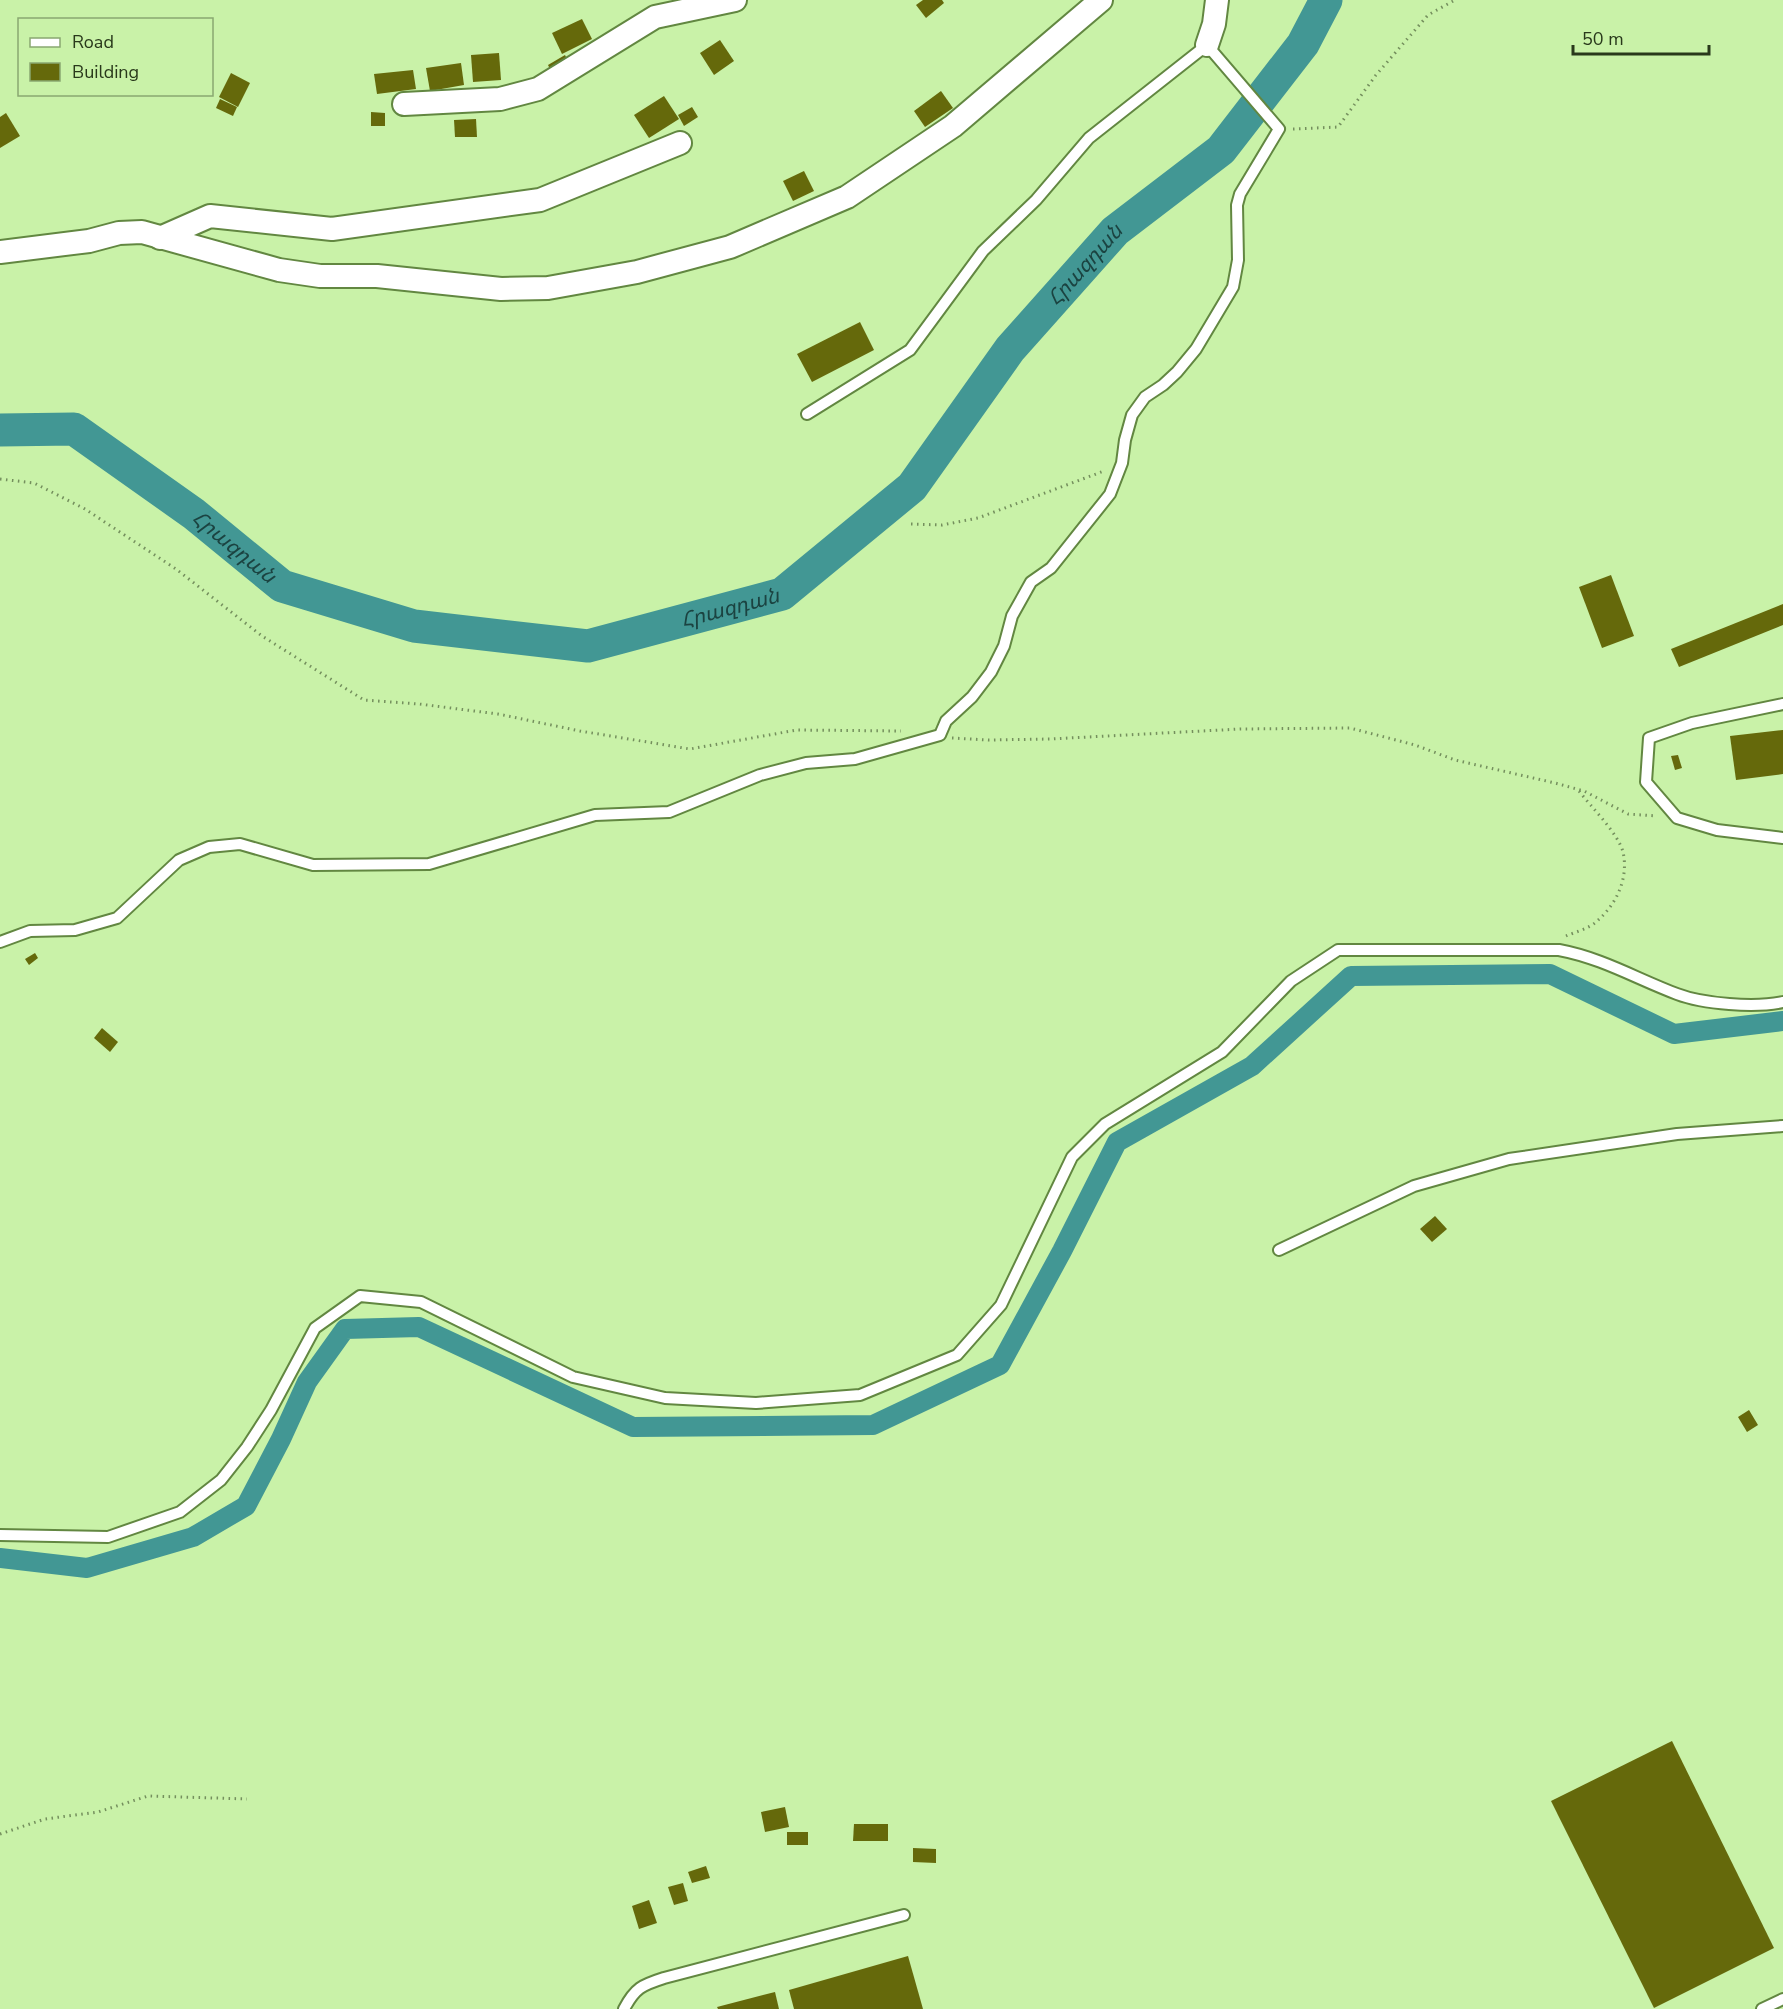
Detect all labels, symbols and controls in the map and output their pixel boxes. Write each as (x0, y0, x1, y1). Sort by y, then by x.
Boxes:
legend (18, 18, 213, 96)
scale bar (1573, 18, 1710, 56)
text: 50 m (1582, 27, 1624, 51)
text: Road (72, 30, 114, 54)
text: Building (72, 60, 139, 84)
water label: Հրազդան (1041, 217, 1130, 312)
water label: Հրազդան (186, 504, 283, 590)
water label: Հրազդան (678, 581, 784, 634)

